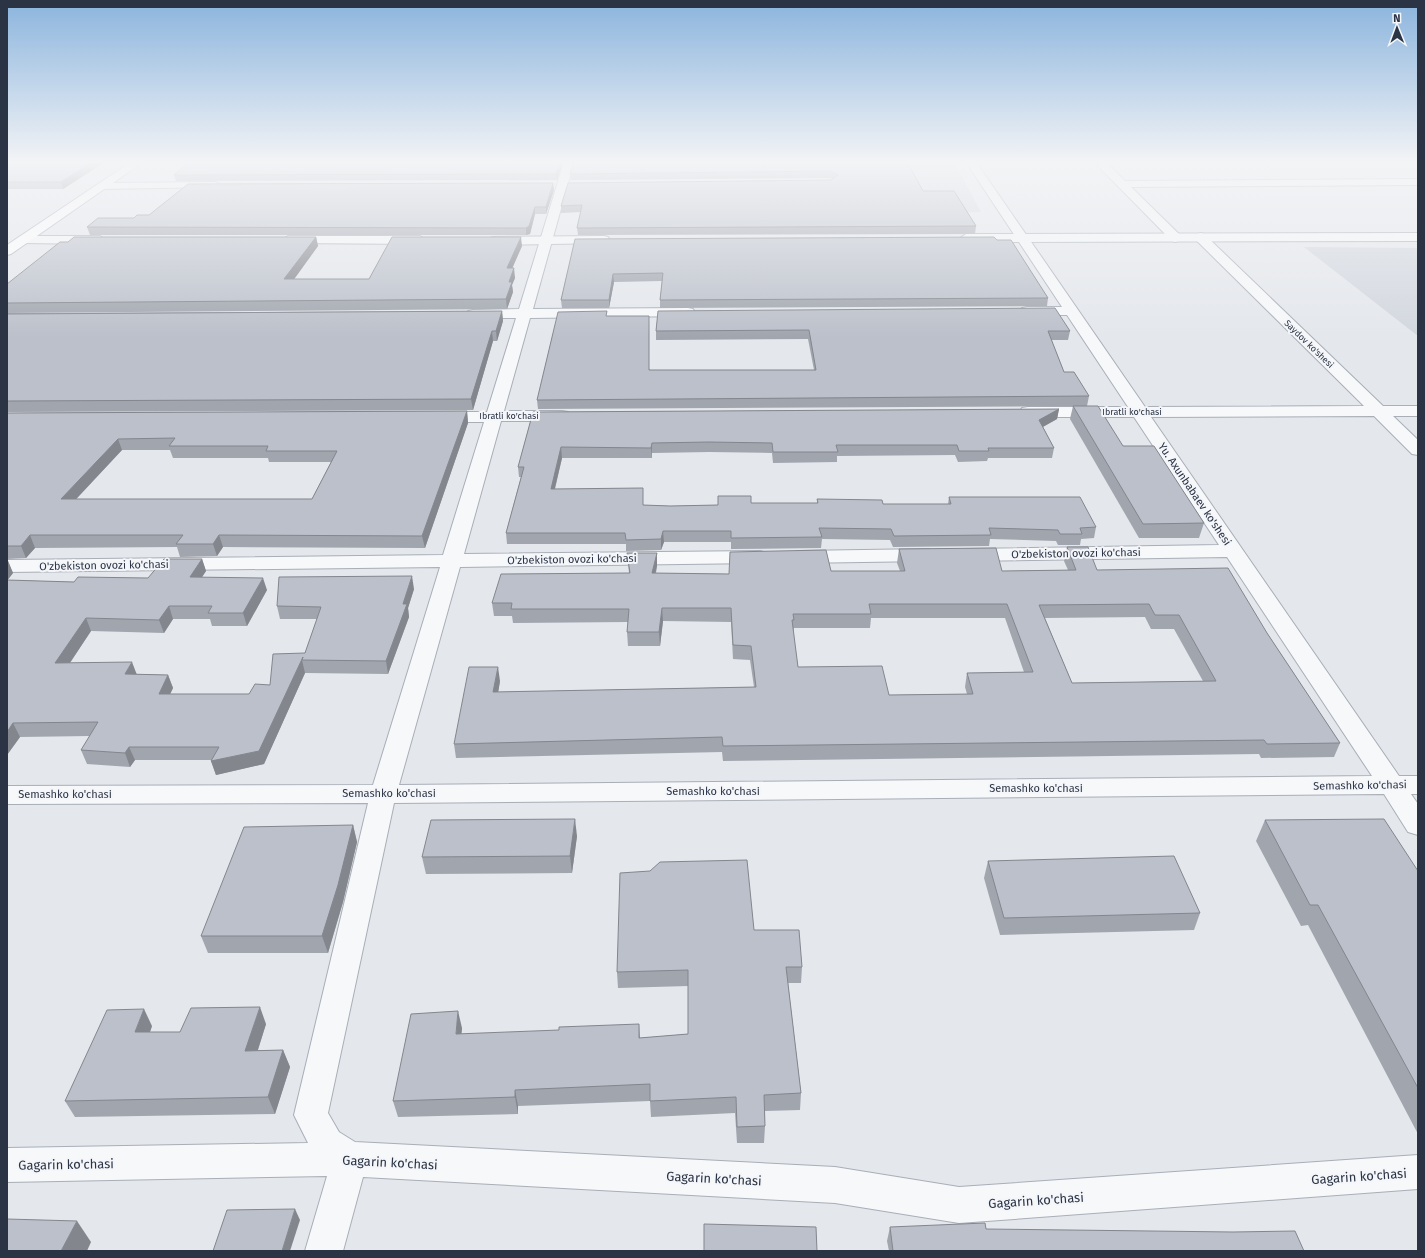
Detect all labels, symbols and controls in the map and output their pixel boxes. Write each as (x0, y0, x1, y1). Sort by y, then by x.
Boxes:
north arrow (1377, 8, 1417, 48)
text: N (1393, 12, 1401, 25)
street label: Saydov ko'shesi (1282, 318, 1336, 370)
street label: Ibratli ko'chasi (1102, 407, 1162, 417)
street label: Ibratli ko'chasi (479, 411, 539, 421)
street label: Yu. Axunbabaev ko'shesi (1155, 441, 1234, 548)
street label: O'zbekiston ovozi ko'chasi (1011, 546, 1141, 561)
street label: O'zbekiston ovozi ko'chasi (507, 552, 637, 567)
street label: O'zbekiston ovozi ko'chasi (39, 558, 169, 573)
street label: Semashko ko'chasi (1313, 778, 1407, 793)
street label: Semashko ko'chasi (989, 782, 1083, 795)
street label: Semashko ko'chasi (666, 785, 760, 798)
street label: Semashko ko'chasi (342, 787, 436, 800)
street label: Semashko ko'chasi (18, 788, 112, 801)
street label: Gagarin ko'chasi (342, 1153, 438, 1172)
street label: Gagarin ko'chasi (18, 1156, 114, 1173)
street label: Gagarin ko'chasi (1311, 1166, 1407, 1187)
street label: Gagarin ko'chasi (666, 1169, 762, 1188)
street label: Gagarin ko'chasi (988, 1190, 1084, 1211)

